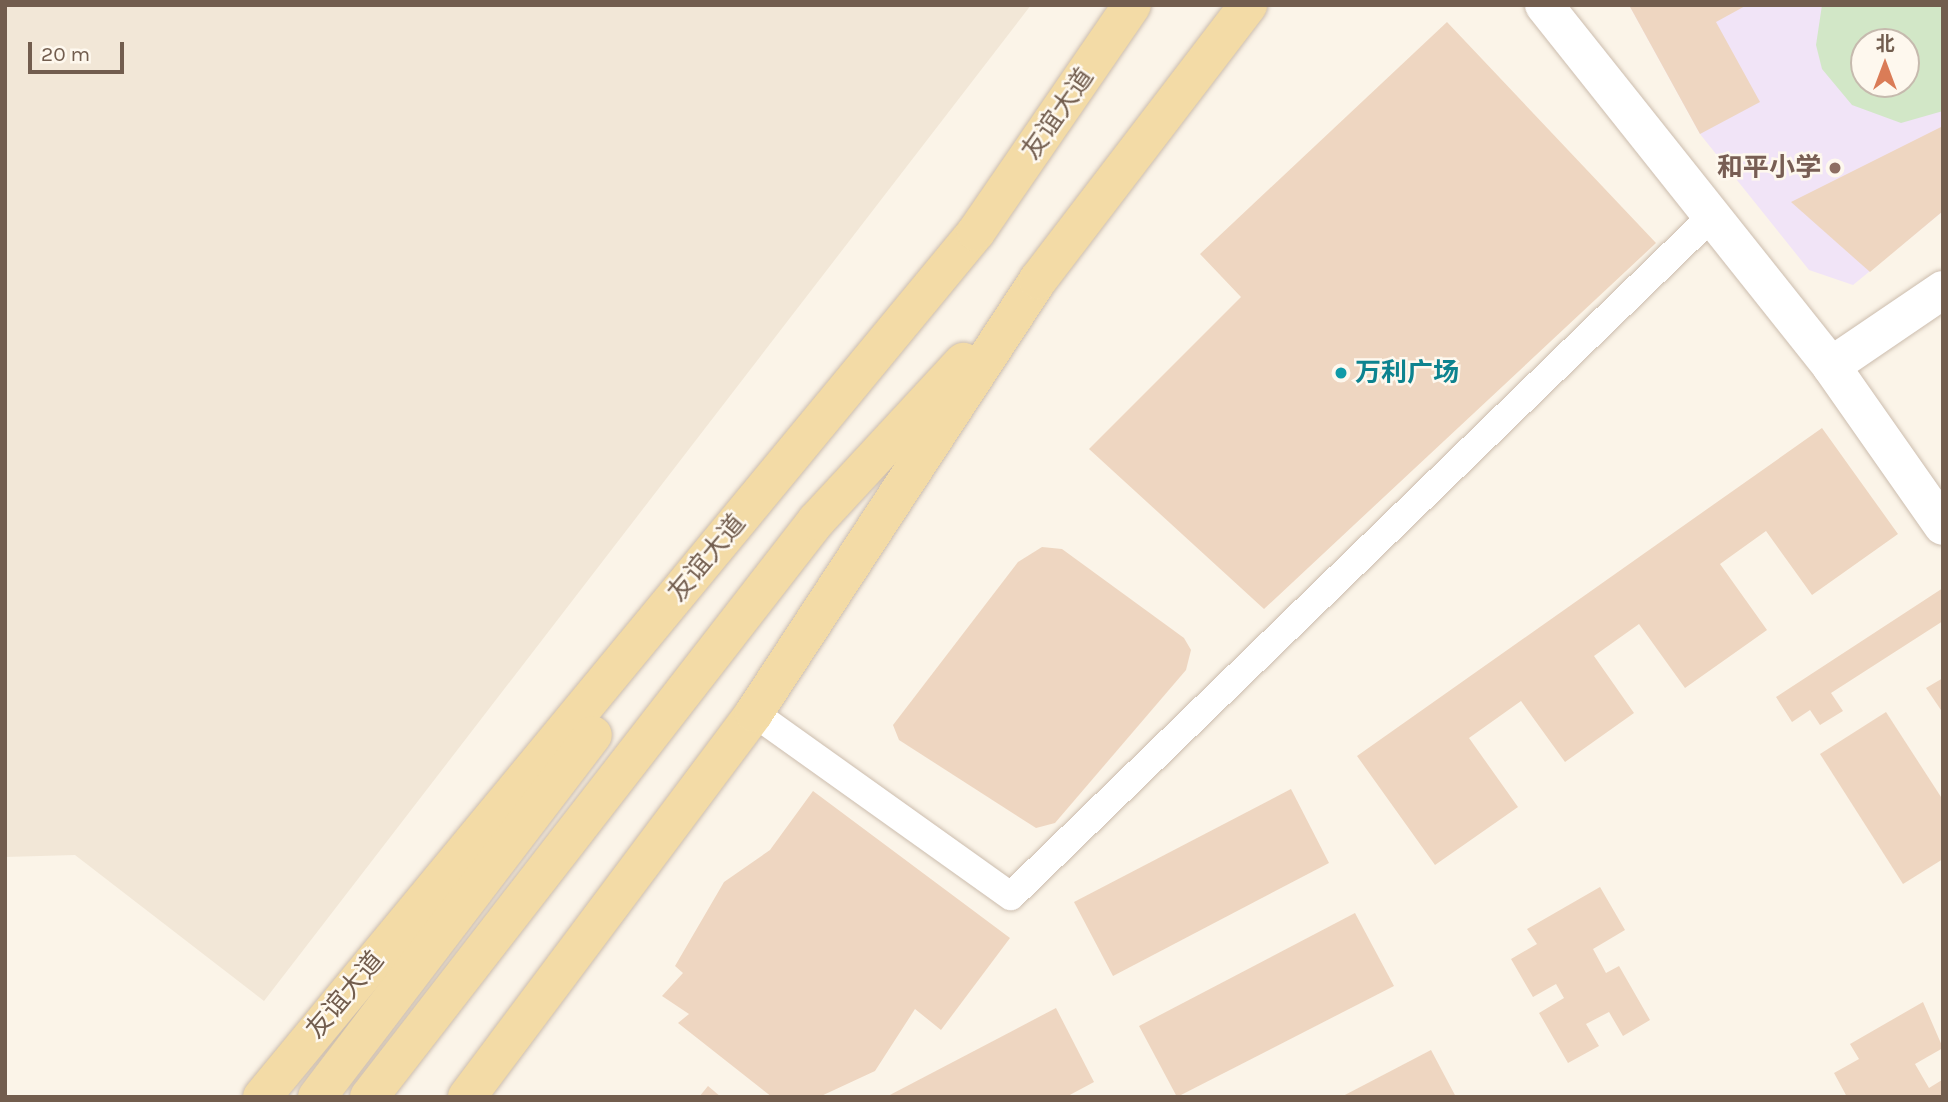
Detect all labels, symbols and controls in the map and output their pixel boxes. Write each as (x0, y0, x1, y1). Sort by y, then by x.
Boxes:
scale bar (32, 28, 128, 72)
north arrow (1850, 28, 1920, 98)
text: 北 (1875, 33, 1895, 55)
text: 20 m (41, 42, 90, 66)
street label: 友谊大道 (1015, 62, 1101, 166)
place label: 和平小学 (1717, 152, 1821, 184)
marker: 和平小学 (1827, 160, 1843, 176)
place label: 万利广场 (1355, 357, 1459, 389)
marker: 万利广场 (1333, 365, 1349, 381)
street label: 友谊大道 (662, 508, 752, 608)
street label: 友谊大道 (300, 945, 390, 1045)

